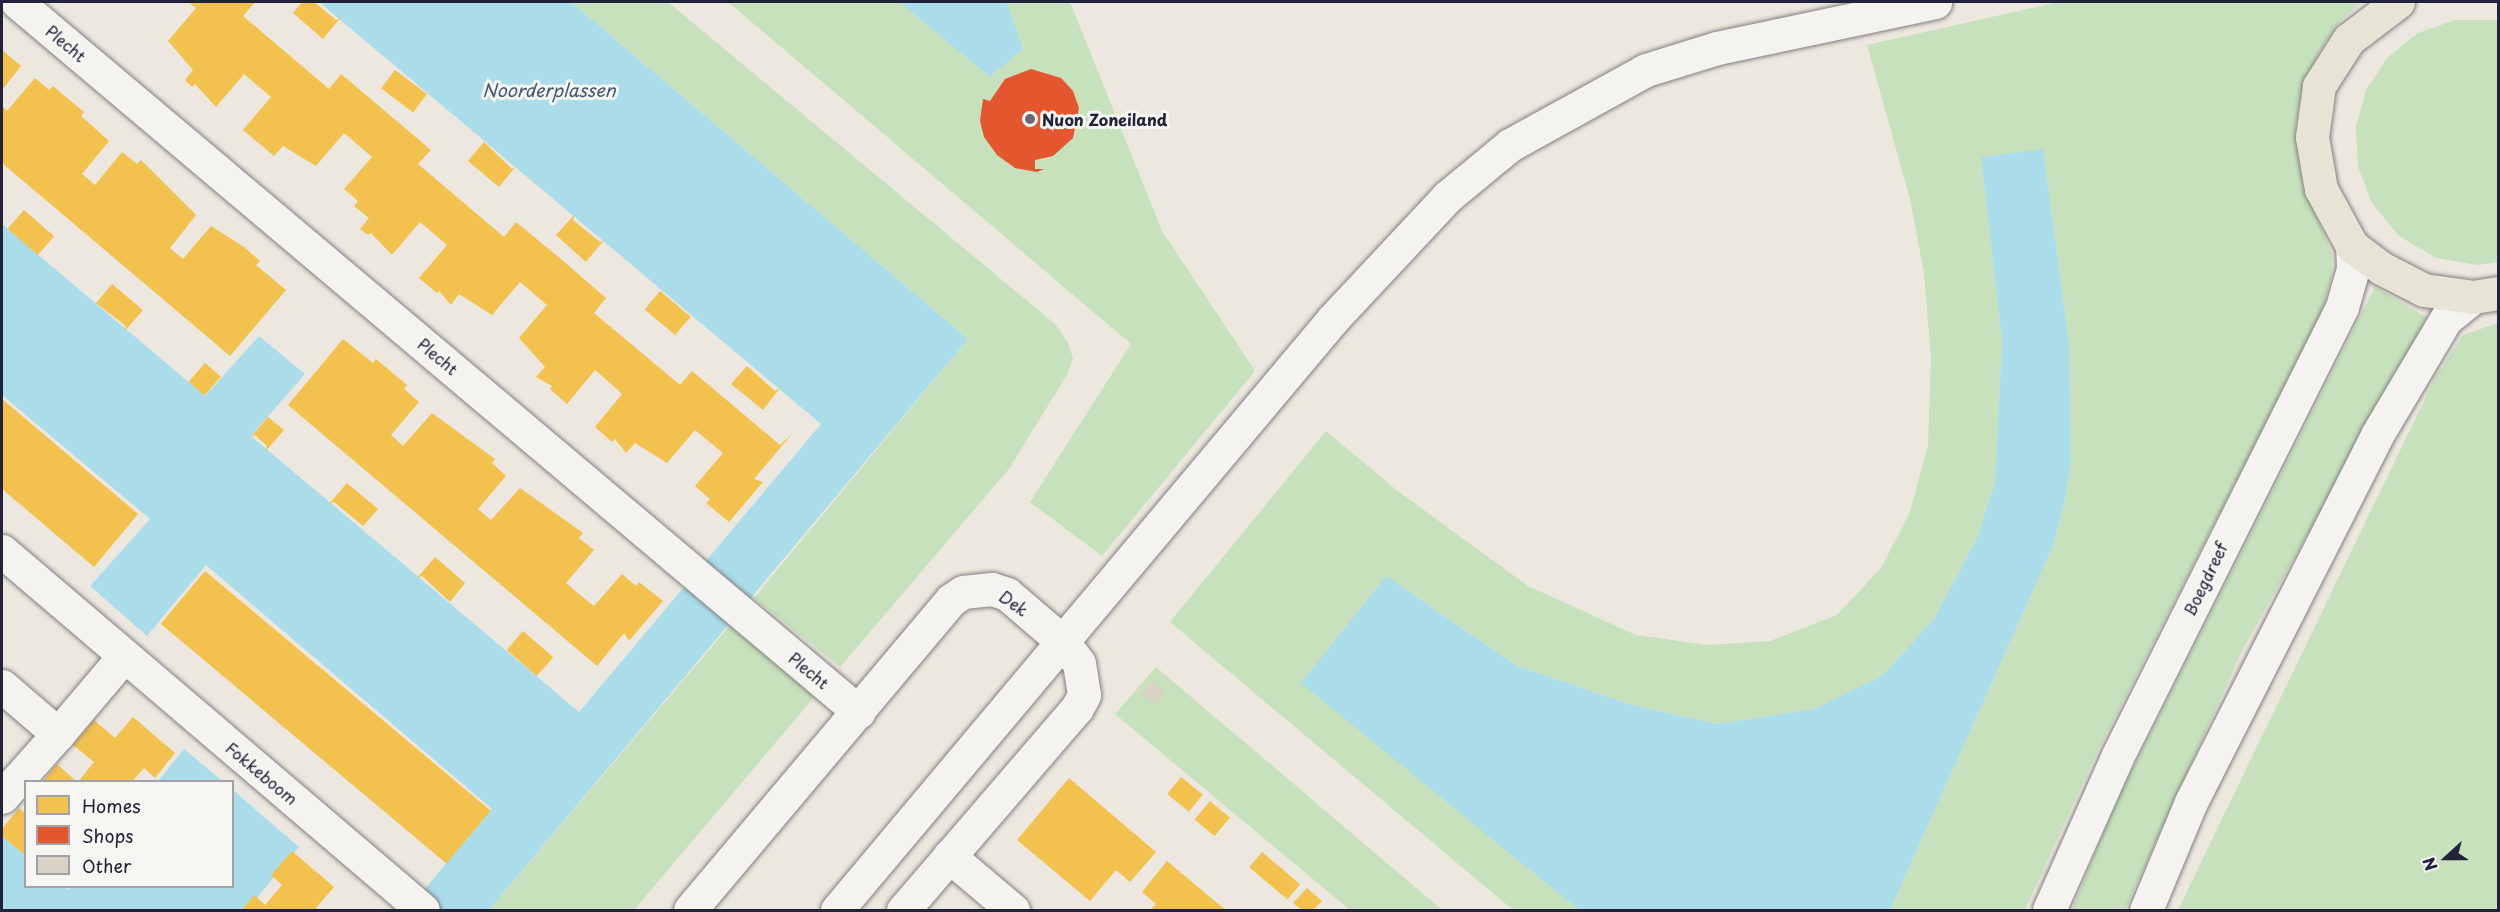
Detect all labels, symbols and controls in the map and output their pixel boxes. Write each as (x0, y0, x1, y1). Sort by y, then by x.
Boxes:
street label: Plecht (42, 21, 90, 65)
water label: Noorderplassen (482, 79, 616, 101)
place label: Nuon Zoneiland (1042, 109, 1168, 129)
marker: Nuon Zoneiland (1023, 112, 1037, 126)
street label: Plecht (414, 334, 462, 378)
street label: Boegdreef (2179, 539, 2231, 619)
street label: Dek (996, 586, 1032, 620)
street label: Plecht (785, 648, 833, 692)
street label: Fokkeboom (222, 738, 302, 808)
legend (24, 780, 234, 888)
text: Homes (82, 792, 140, 819)
text: Shops (82, 822, 133, 849)
north arrow (2416, 828, 2476, 888)
text: Other (82, 852, 131, 879)
text: N (2416, 854, 2443, 875)

